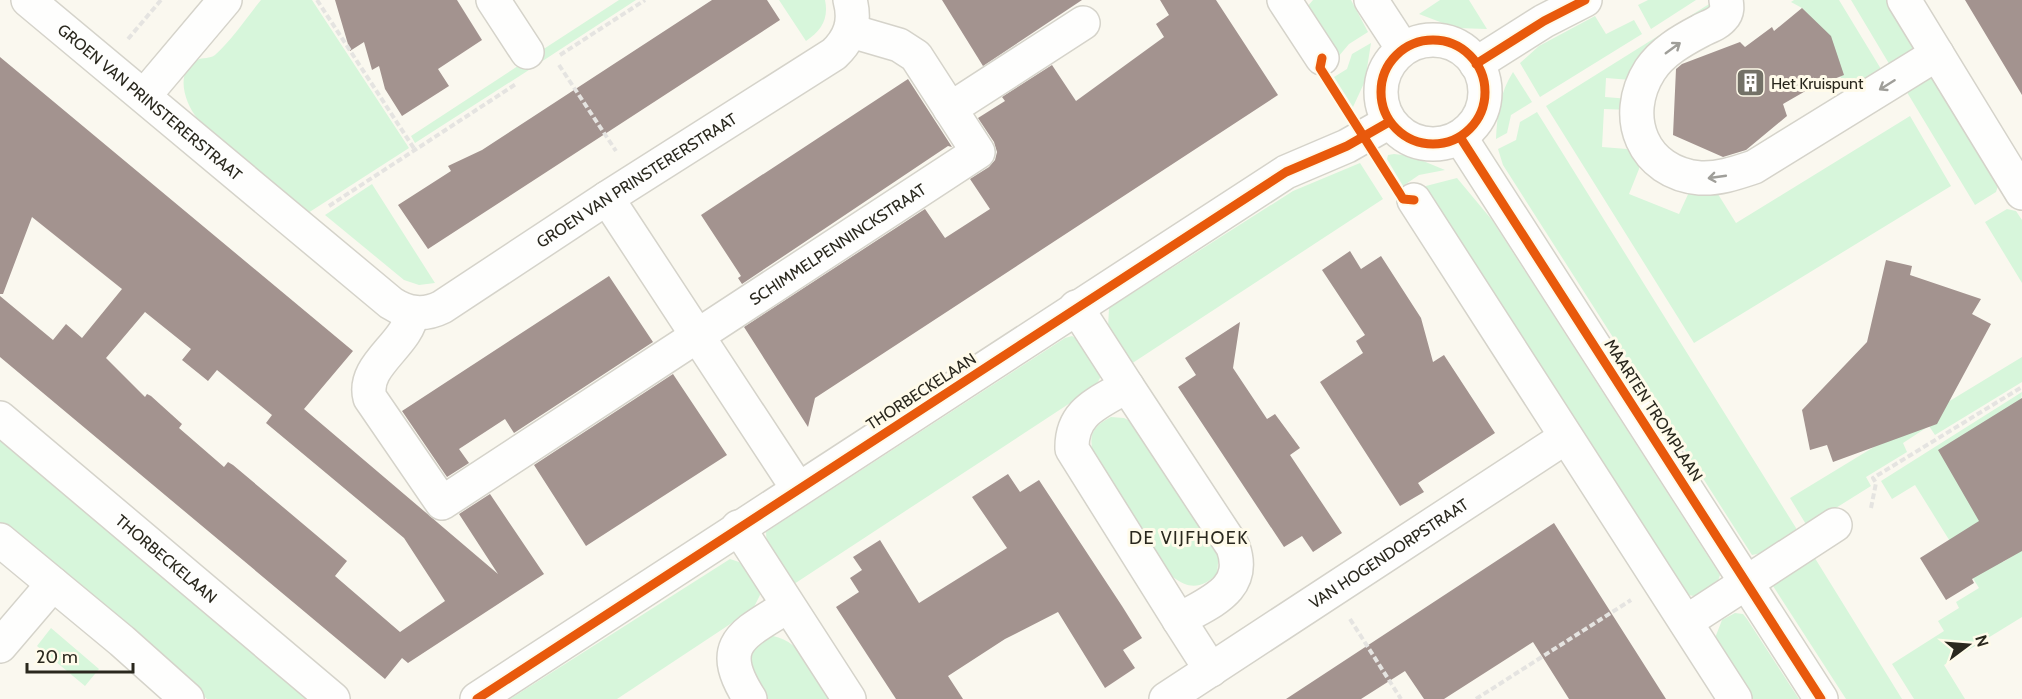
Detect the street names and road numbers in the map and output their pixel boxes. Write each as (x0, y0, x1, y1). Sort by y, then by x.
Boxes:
street label: GROEN VAN PRINSTERERSTRAAT (54, 20, 246, 185)
street label: GROEN VAN PRINSTERERSTRAAT (533, 109, 741, 252)
street label: SCHIMMELPENNINCKSTRAAT (746, 180, 930, 309)
street label: MAARTEN TROMPLAAN (1600, 336, 1707, 485)
street label: THORBECKELAAN (863, 349, 980, 434)
street label: VAN HOGENDORPSTRAAT (1306, 495, 1472, 613)
street label: THORBECKELAAN (112, 511, 221, 607)

